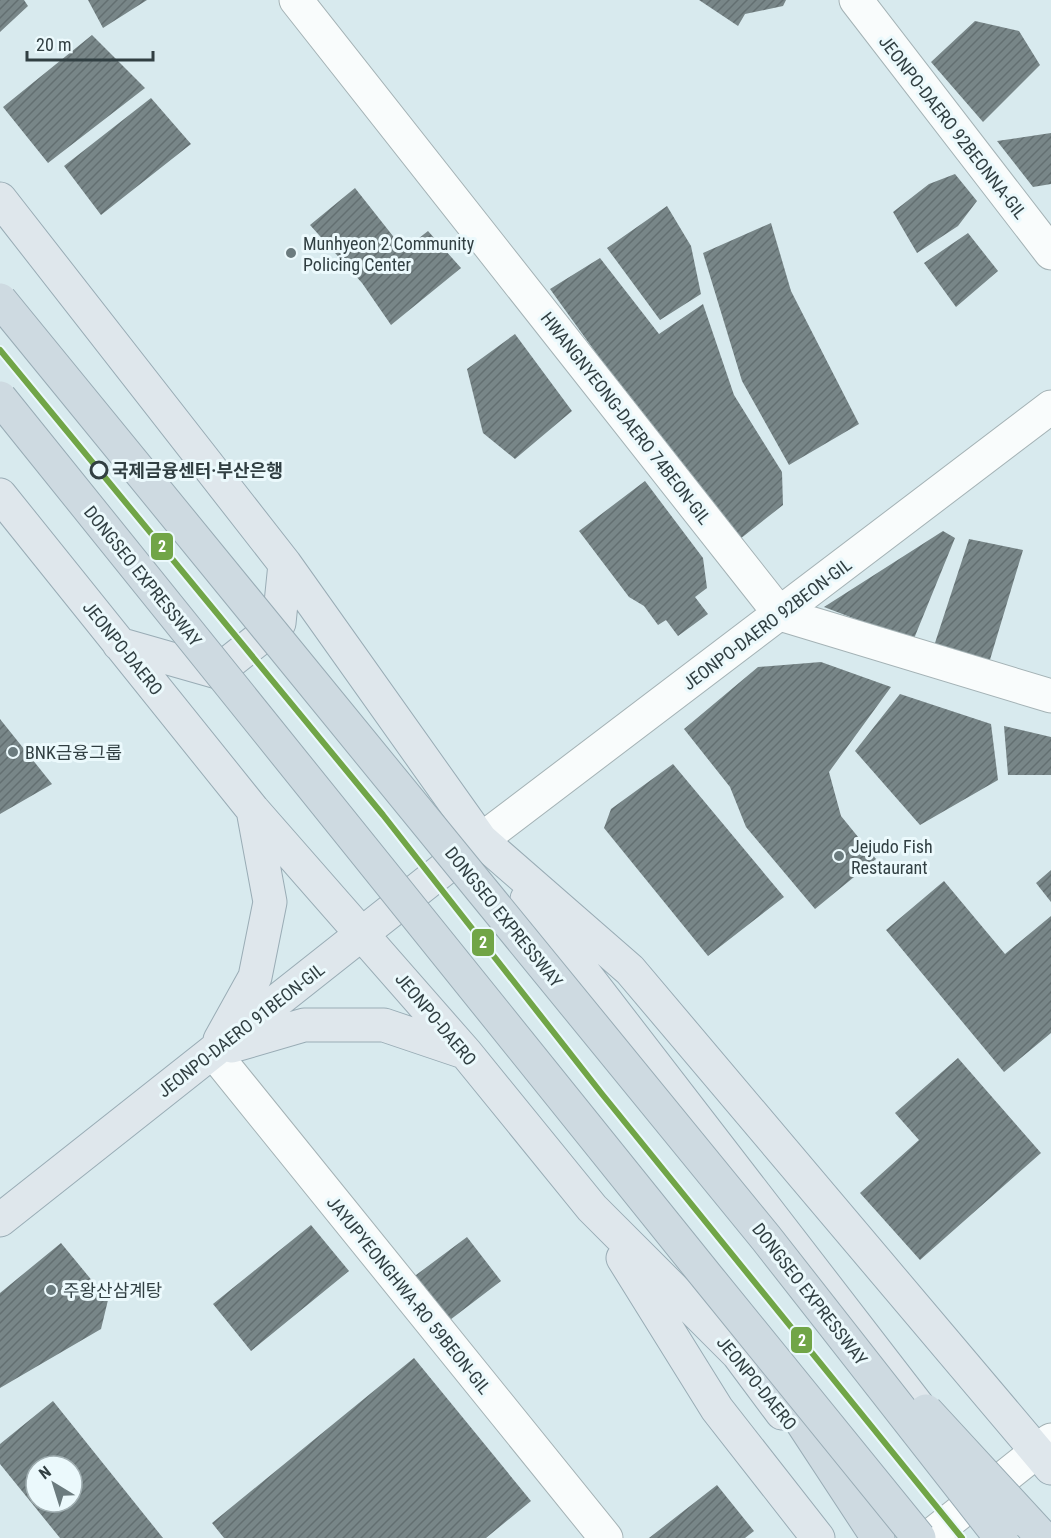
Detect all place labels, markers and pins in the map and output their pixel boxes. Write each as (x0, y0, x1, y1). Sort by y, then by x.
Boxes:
place label: Munhyeon 2 Community Policing Center (303, 233, 475, 275)
marker: Munhyeon 2 Community Policing Center (284, 246, 298, 260)
place label: 국제금융센터·부산은행 (112, 460, 283, 481)
marker: 국제금융센터·부산은행 (90, 461, 108, 479)
place label: BNK금융그룹 (25, 742, 122, 763)
marker: BNK금융그룹 (6, 745, 20, 759)
place label: Jejudo Fish Restaurant (851, 836, 933, 878)
marker: Jejudo Fish Restaurant (832, 849, 846, 863)
place label: 주왕산삼계탕 (63, 1280, 162, 1301)
marker: 주왕산삼계탕 (44, 1283, 58, 1297)

